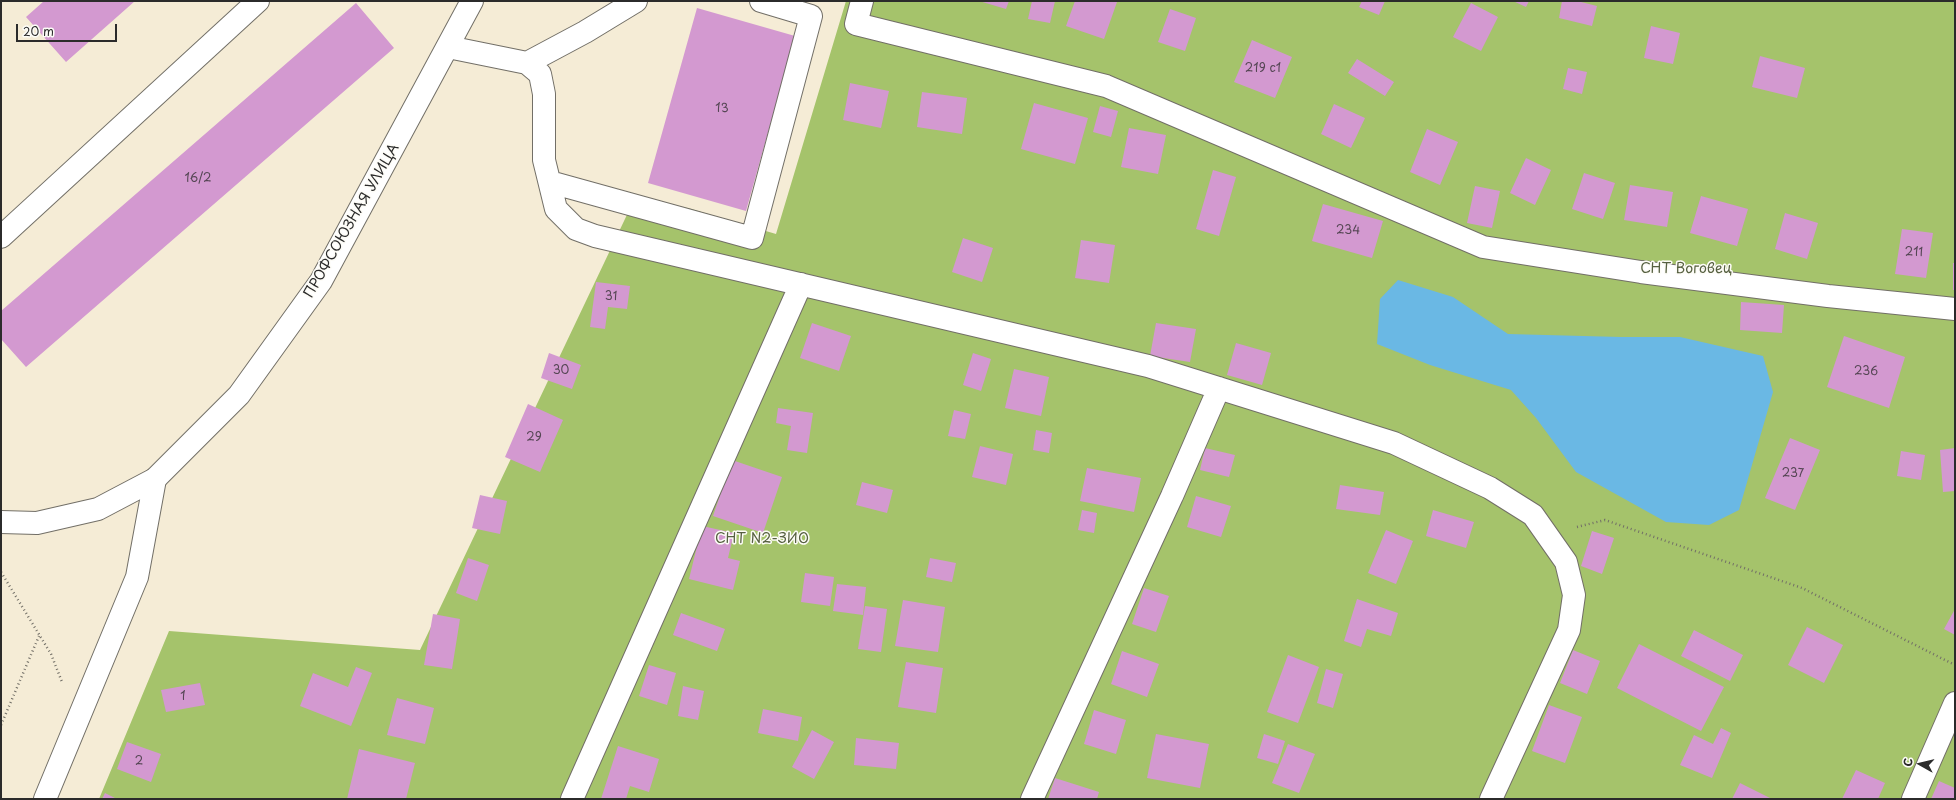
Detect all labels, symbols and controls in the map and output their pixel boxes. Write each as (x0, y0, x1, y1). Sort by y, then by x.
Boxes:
scale bar (18, 16, 119, 42)
text: 20 m (23, 22, 54, 40)
house number: 219 с1 (1245, 62, 1281, 76)
house number: 13 (715, 102, 729, 116)
street label: ПРОФСОЮЗНАЯ УЛИЦА (301, 141, 403, 301)
house number: 16/2 (184, 172, 212, 186)
house number: 234 (1336, 224, 1360, 238)
house number: 211 (1905, 246, 1923, 260)
park label: СНТ Воговец (1640, 261, 1732, 277)
house number: 31 (605, 290, 617, 304)
house number: 30 (553, 364, 569, 378)
house number: 236 (1854, 365, 1878, 379)
house number: 29 (526, 431, 542, 445)
house number: 237 (1782, 467, 1804, 481)
park label: СНТ N2-ЗИО (715, 531, 809, 547)
house number: 1 (180, 690, 186, 704)
north arrow (1900, 744, 1940, 784)
house number: 2 (135, 755, 143, 769)
text: С (1899, 757, 1917, 768)

